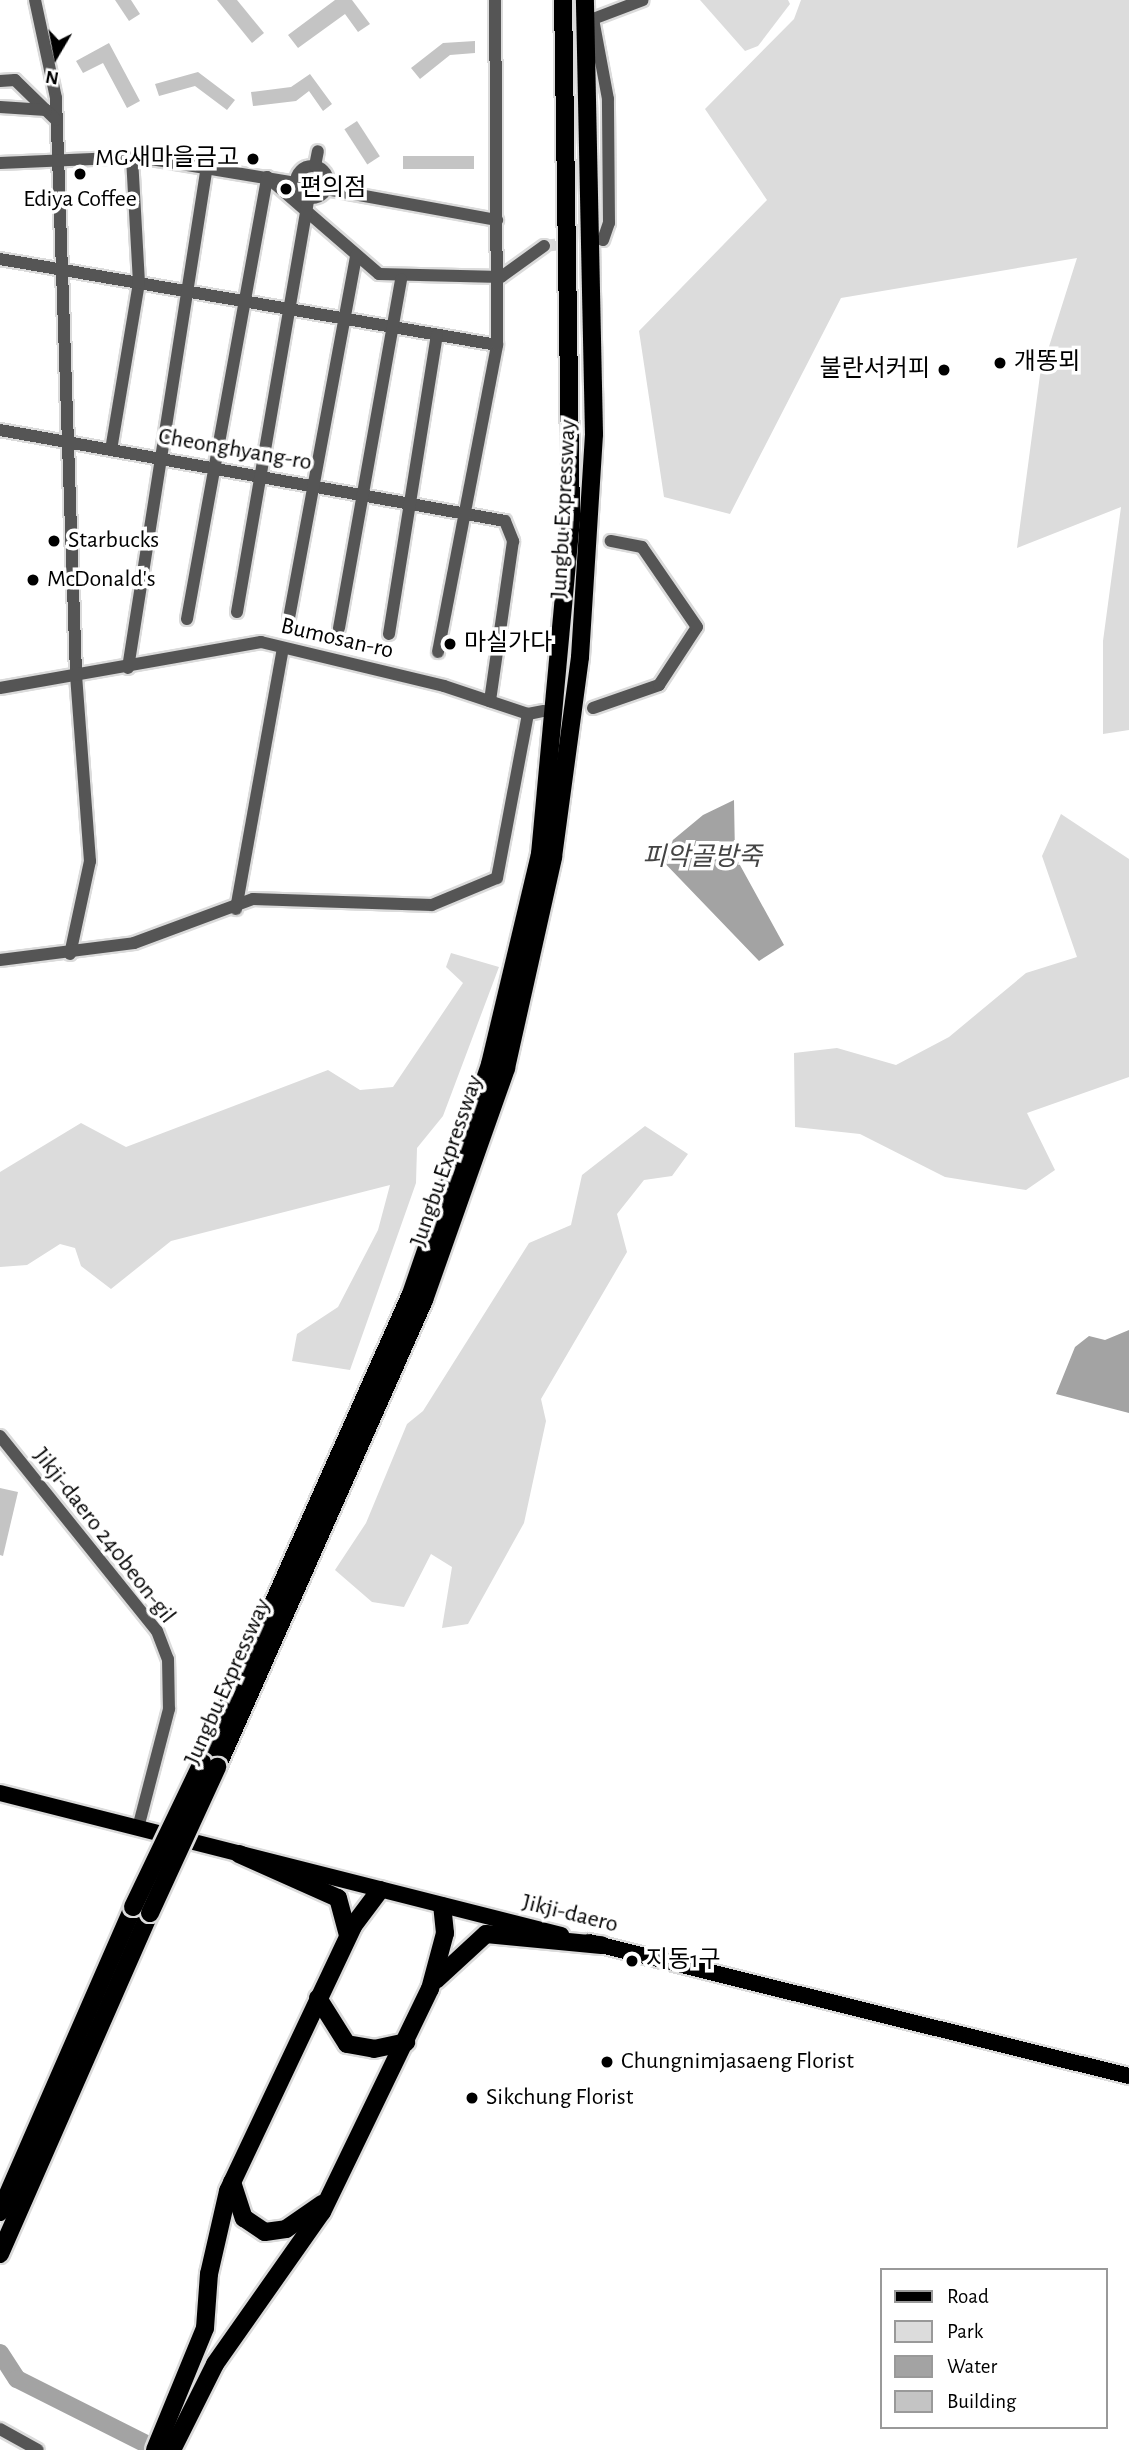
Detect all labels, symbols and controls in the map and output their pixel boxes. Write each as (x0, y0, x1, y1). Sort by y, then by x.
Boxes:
north arrow (21, 21, 91, 91)
text: N (44, 67, 60, 88)
place label: MG새마을금고 (95, 145, 239, 173)
marker: MG새마을금고 (245, 151, 261, 167)
marker: Ediya Coffee (72, 166, 88, 182)
place label: 편의점 (300, 175, 366, 203)
marker: 편의점 (278, 181, 294, 197)
place label: Ediya Coffee (23, 186, 137, 214)
place label: 개똥뫼 (1014, 349, 1080, 377)
marker: 개똥뫼 (992, 355, 1008, 371)
place label: 불란서커피 (820, 356, 930, 384)
marker: 불란서커피 (936, 362, 952, 378)
street label: Jungbu Expressway (545, 419, 583, 599)
street label: Cheonghyang-ro (156, 422, 314, 478)
place label: Starbucks (68, 527, 159, 555)
marker: Starbucks (46, 533, 62, 549)
place label: McDonald's (47, 566, 156, 594)
marker: McDonald's (25, 572, 41, 588)
street label: Bumosan-ro (278, 612, 396, 666)
place label: 마실가다 (464, 630, 552, 658)
marker: 마실가다 (442, 636, 458, 652)
water label: 피악골방죽 (642, 842, 762, 874)
street label: Jungbu Expressway (404, 1072, 490, 1250)
street label: Jikji-daero 240beon-gil (26, 1442, 182, 1630)
street label: Jungbu Expressway (178, 1594, 278, 1770)
street label: Jikji-daero (519, 1888, 621, 1940)
place label: 지동1구 (646, 1947, 720, 1975)
marker: 지동1구 (624, 1953, 640, 1969)
place label: Chungnimjasaeng Florist (621, 2048, 854, 2076)
marker: Chungnimjasaeng Florist (599, 2054, 615, 2070)
place label: Sikchung Florist (486, 2084, 633, 2112)
marker: Sikchung Florist (464, 2090, 480, 2106)
legend (880, 2268, 1108, 2429)
text: Road (947, 2286, 989, 2307)
text: Park (947, 2321, 983, 2342)
text: Water (947, 2356, 997, 2377)
text: Building (947, 2391, 1016, 2412)

